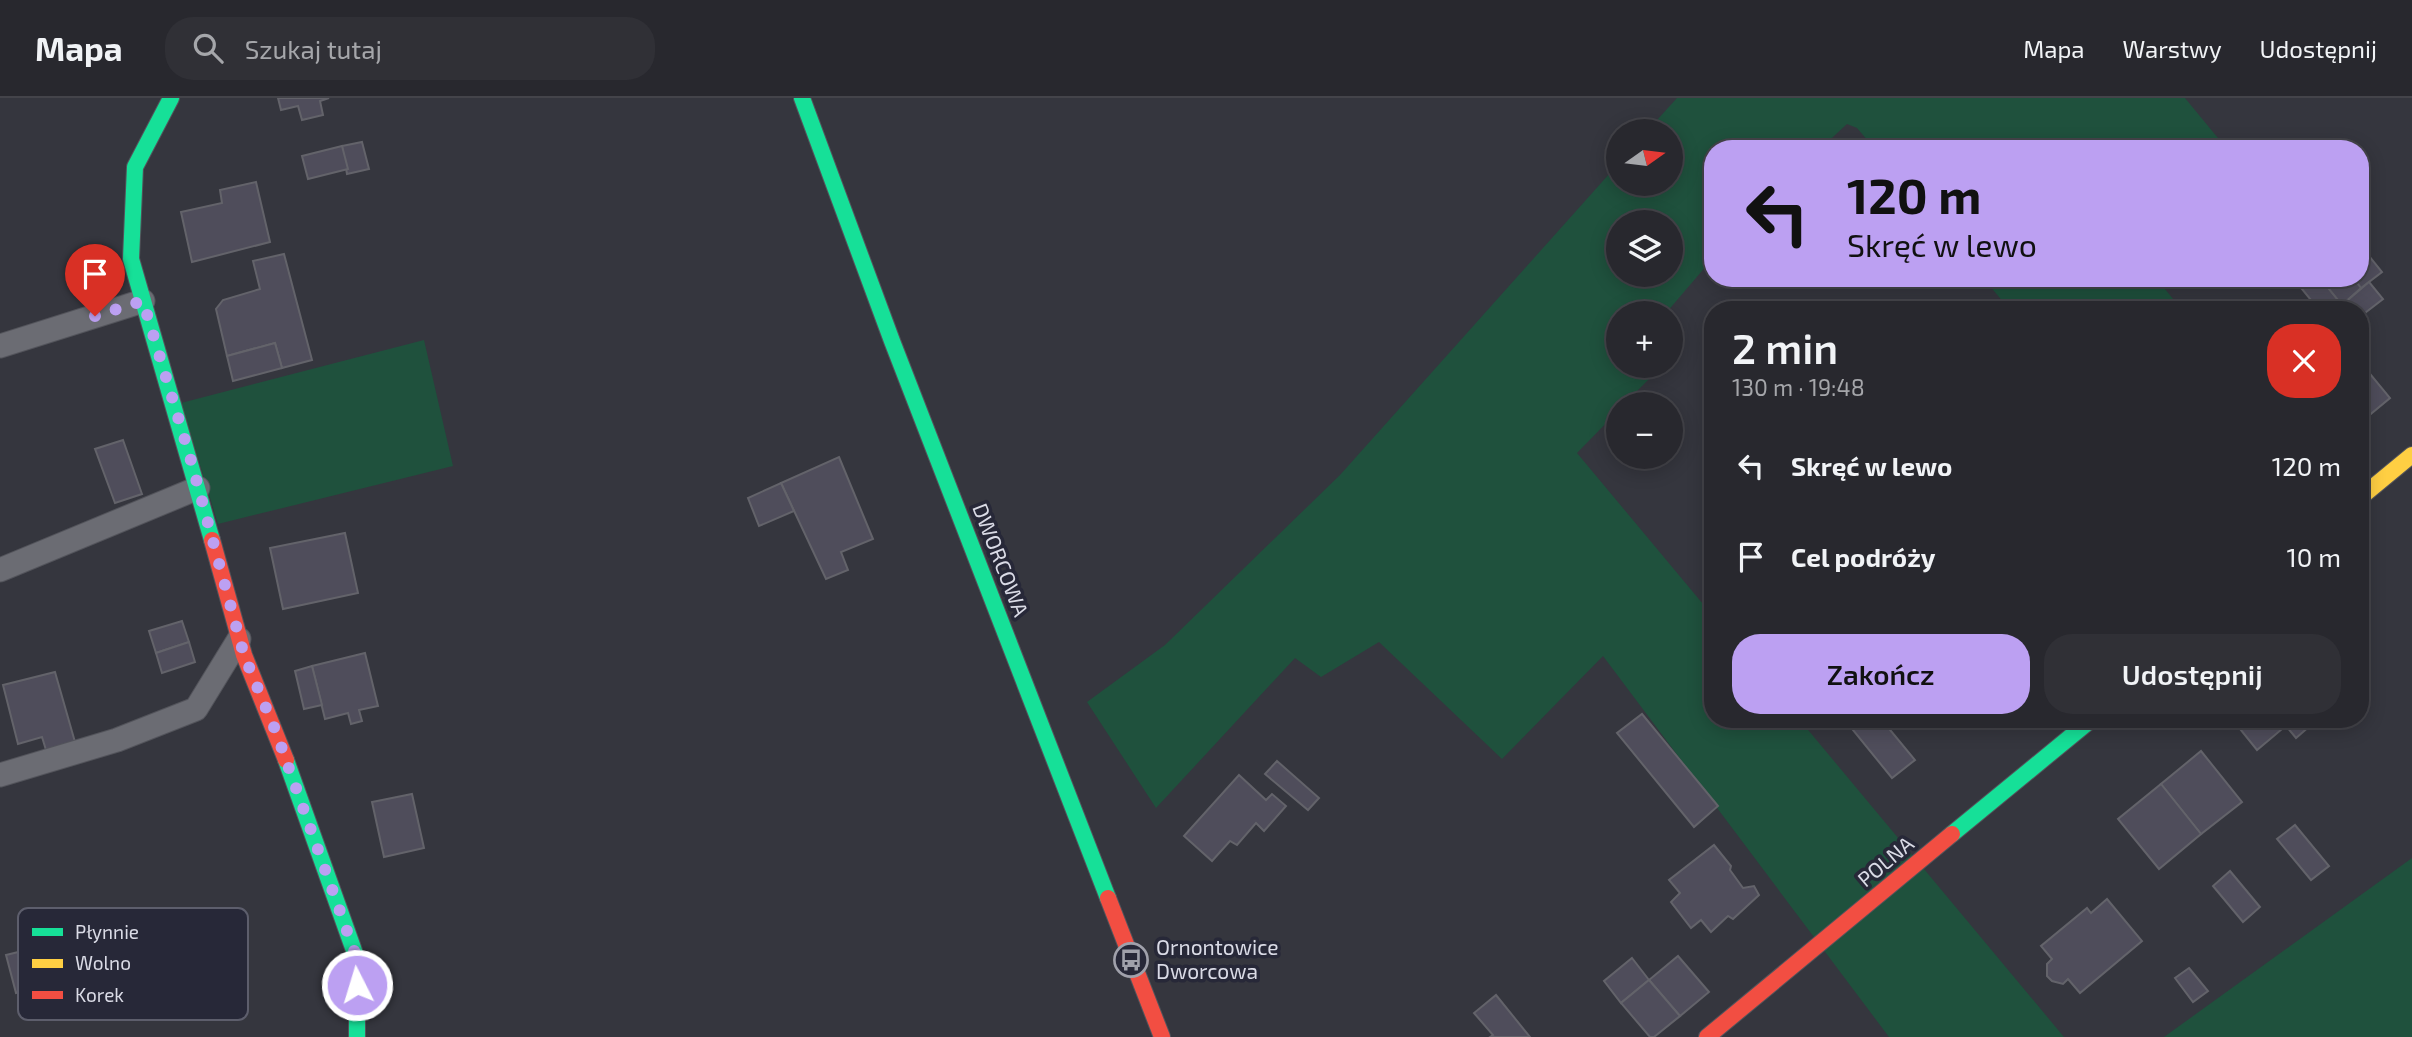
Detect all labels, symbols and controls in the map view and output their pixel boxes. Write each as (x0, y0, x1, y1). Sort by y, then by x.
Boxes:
search box (165, 17, 655, 80)
text: Mapa (35, 28, 123, 68)
icon: search (189, 29, 227, 67)
text: Szukaj tutaj (245, 33, 382, 64)
text: Mapa (2023, 34, 2085, 63)
text: Warstwy (2123, 34, 2222, 63)
text: Udostępnij (2260, 34, 2377, 63)
north arrow (1606, 119, 1684, 196)
map controls (1606, 119, 1683, 469)
text: 120 m (1847, 165, 1981, 224)
icon: left (1732, 168, 1823, 259)
button: layers (1606, 210, 1683, 287)
text: Skręć w lewo (1847, 225, 2037, 263)
pin (65, 244, 125, 316)
icon: arrive (76, 255, 114, 293)
button: + (1606, 301, 1683, 378)
text: 2 min (1732, 322, 1838, 372)
button: close (2267, 324, 2341, 398)
text: 130 m · 19:48 (1732, 373, 1865, 401)
button: − (1606, 392, 1683, 469)
icon: left (1732, 447, 1770, 485)
text: Skręć w lewo (1791, 450, 1952, 481)
text: 120 m (2272, 450, 2341, 481)
street label: DWORCOWA (968, 499, 1034, 620)
icon: arrive (1732, 538, 1770, 576)
text: Cel podróży (1791, 541, 1936, 572)
text: 10 m (2286, 541, 2341, 572)
button: Zakończ (1732, 634, 2030, 714)
button: Udostępnij (2044, 634, 2341, 714)
street label: POLNA (1852, 830, 1918, 891)
legend (18, 908, 248, 1020)
text: Płynnie (75, 920, 139, 943)
place label: Ornontowice Dworcowa (1156, 934, 1279, 983)
bus stop icon: Ornontowice Dworcowa (1112, 941, 1150, 979)
position arrow (320, 948, 394, 1022)
text: Wolno (75, 951, 131, 974)
text: Korek (75, 983, 124, 1006)

